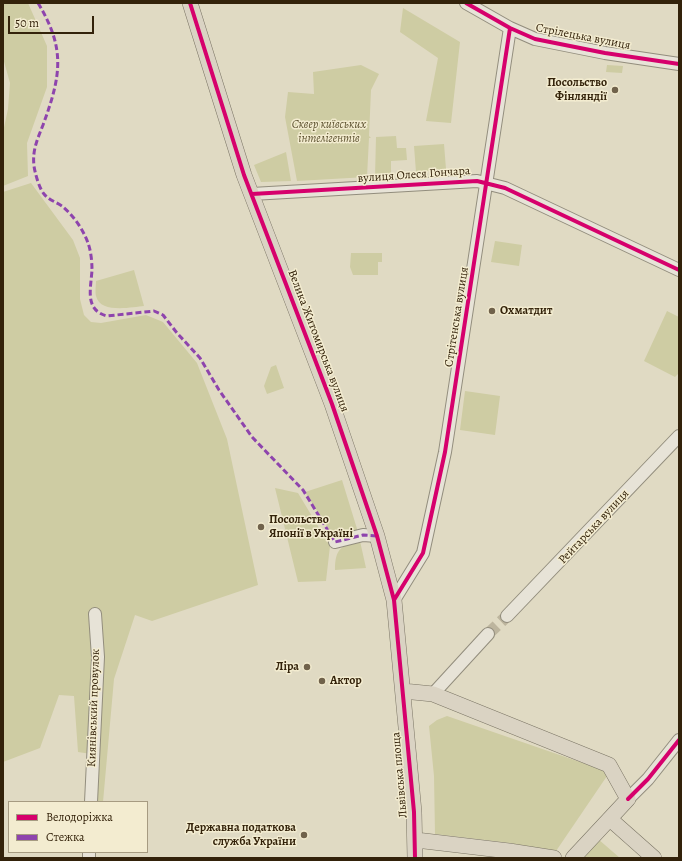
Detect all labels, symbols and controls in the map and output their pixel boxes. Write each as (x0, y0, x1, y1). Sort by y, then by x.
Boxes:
scale bar (10, 8, 96, 34)
text: 50 m (15, 15, 39, 31)
street label: Стрілецька вулиця (534, 21, 632, 53)
place label: Посольство Фінляндії (547, 76, 607, 104)
marker: Посольство Фінляндії (610, 85, 620, 95)
park label: Сквер київських інтелігентів (292, 118, 366, 146)
street label: вулиця Олеся Гончара (357, 164, 471, 186)
street label: Стрітенська вулиця (442, 266, 472, 368)
street label: Велика Житомирська вулиця (284, 268, 352, 414)
place label: Охматдит (500, 304, 552, 318)
marker: Охматдит (487, 306, 497, 316)
street label: Рейтарська вулиця (556, 487, 632, 567)
place label: Посольство Японії в Україні (269, 513, 353, 541)
marker: Посольство Японії в Україні (256, 522, 266, 532)
street label: Киянівський провулок (85, 649, 103, 767)
place label: Ліра (275, 660, 299, 674)
marker: Ліра (302, 662, 312, 672)
place label: Актор (330, 674, 362, 688)
marker: Актор (317, 676, 327, 686)
street label: Львівська площа (389, 731, 411, 819)
legend (8, 801, 148, 853)
text: Велодоріжка (46, 809, 113, 825)
place label: Державна податкова служба України (186, 821, 296, 849)
text: Стежка (46, 829, 85, 845)
marker: Державна податкова служба України (299, 830, 309, 840)

